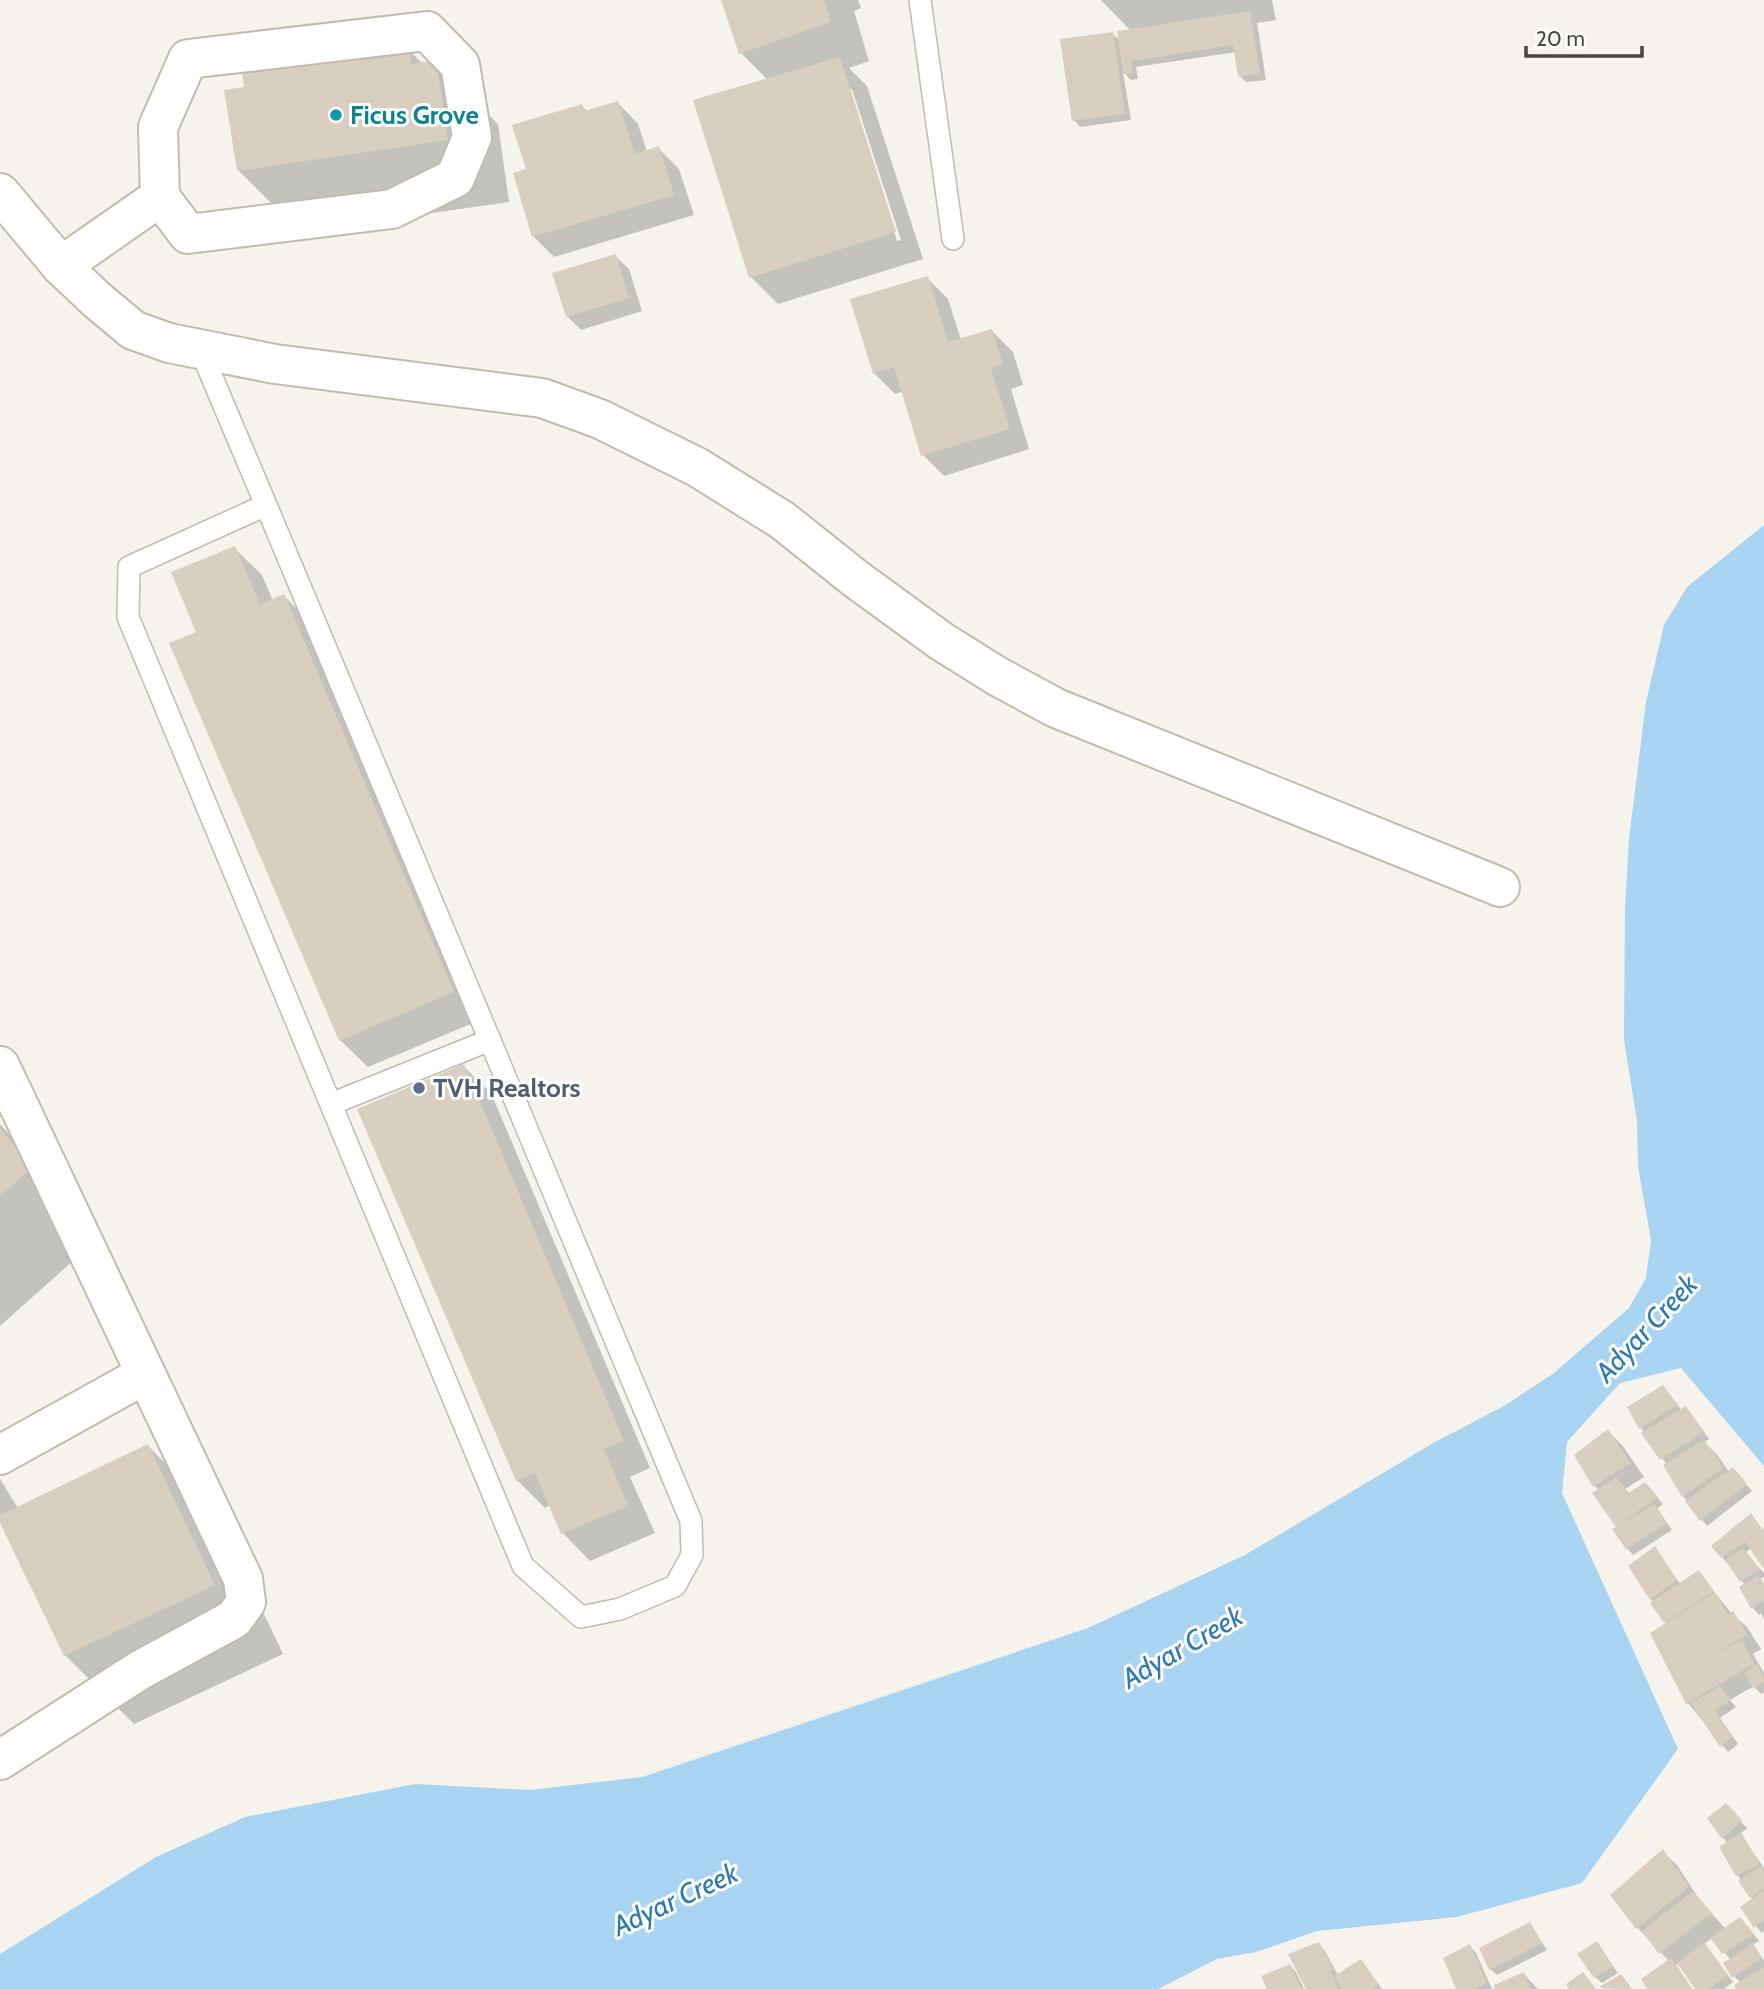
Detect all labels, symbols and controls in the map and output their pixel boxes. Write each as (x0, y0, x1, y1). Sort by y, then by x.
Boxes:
scale bar (1526, 14, 1642, 58)
text: 20 m (1536, 26, 1585, 51)
place label: Ficus Grove (350, 99, 479, 131)
marker: Ficus Grove (328, 107, 344, 123)
place label: TVH Realtors (433, 1072, 581, 1104)
marker: TVH Realtors (411, 1080, 427, 1096)
water label: Adyar Creek (1586, 1267, 1705, 1390)
water label: Adyar Creek (1114, 1598, 1249, 1696)
water label: Adyar Creek (605, 1855, 744, 1944)

